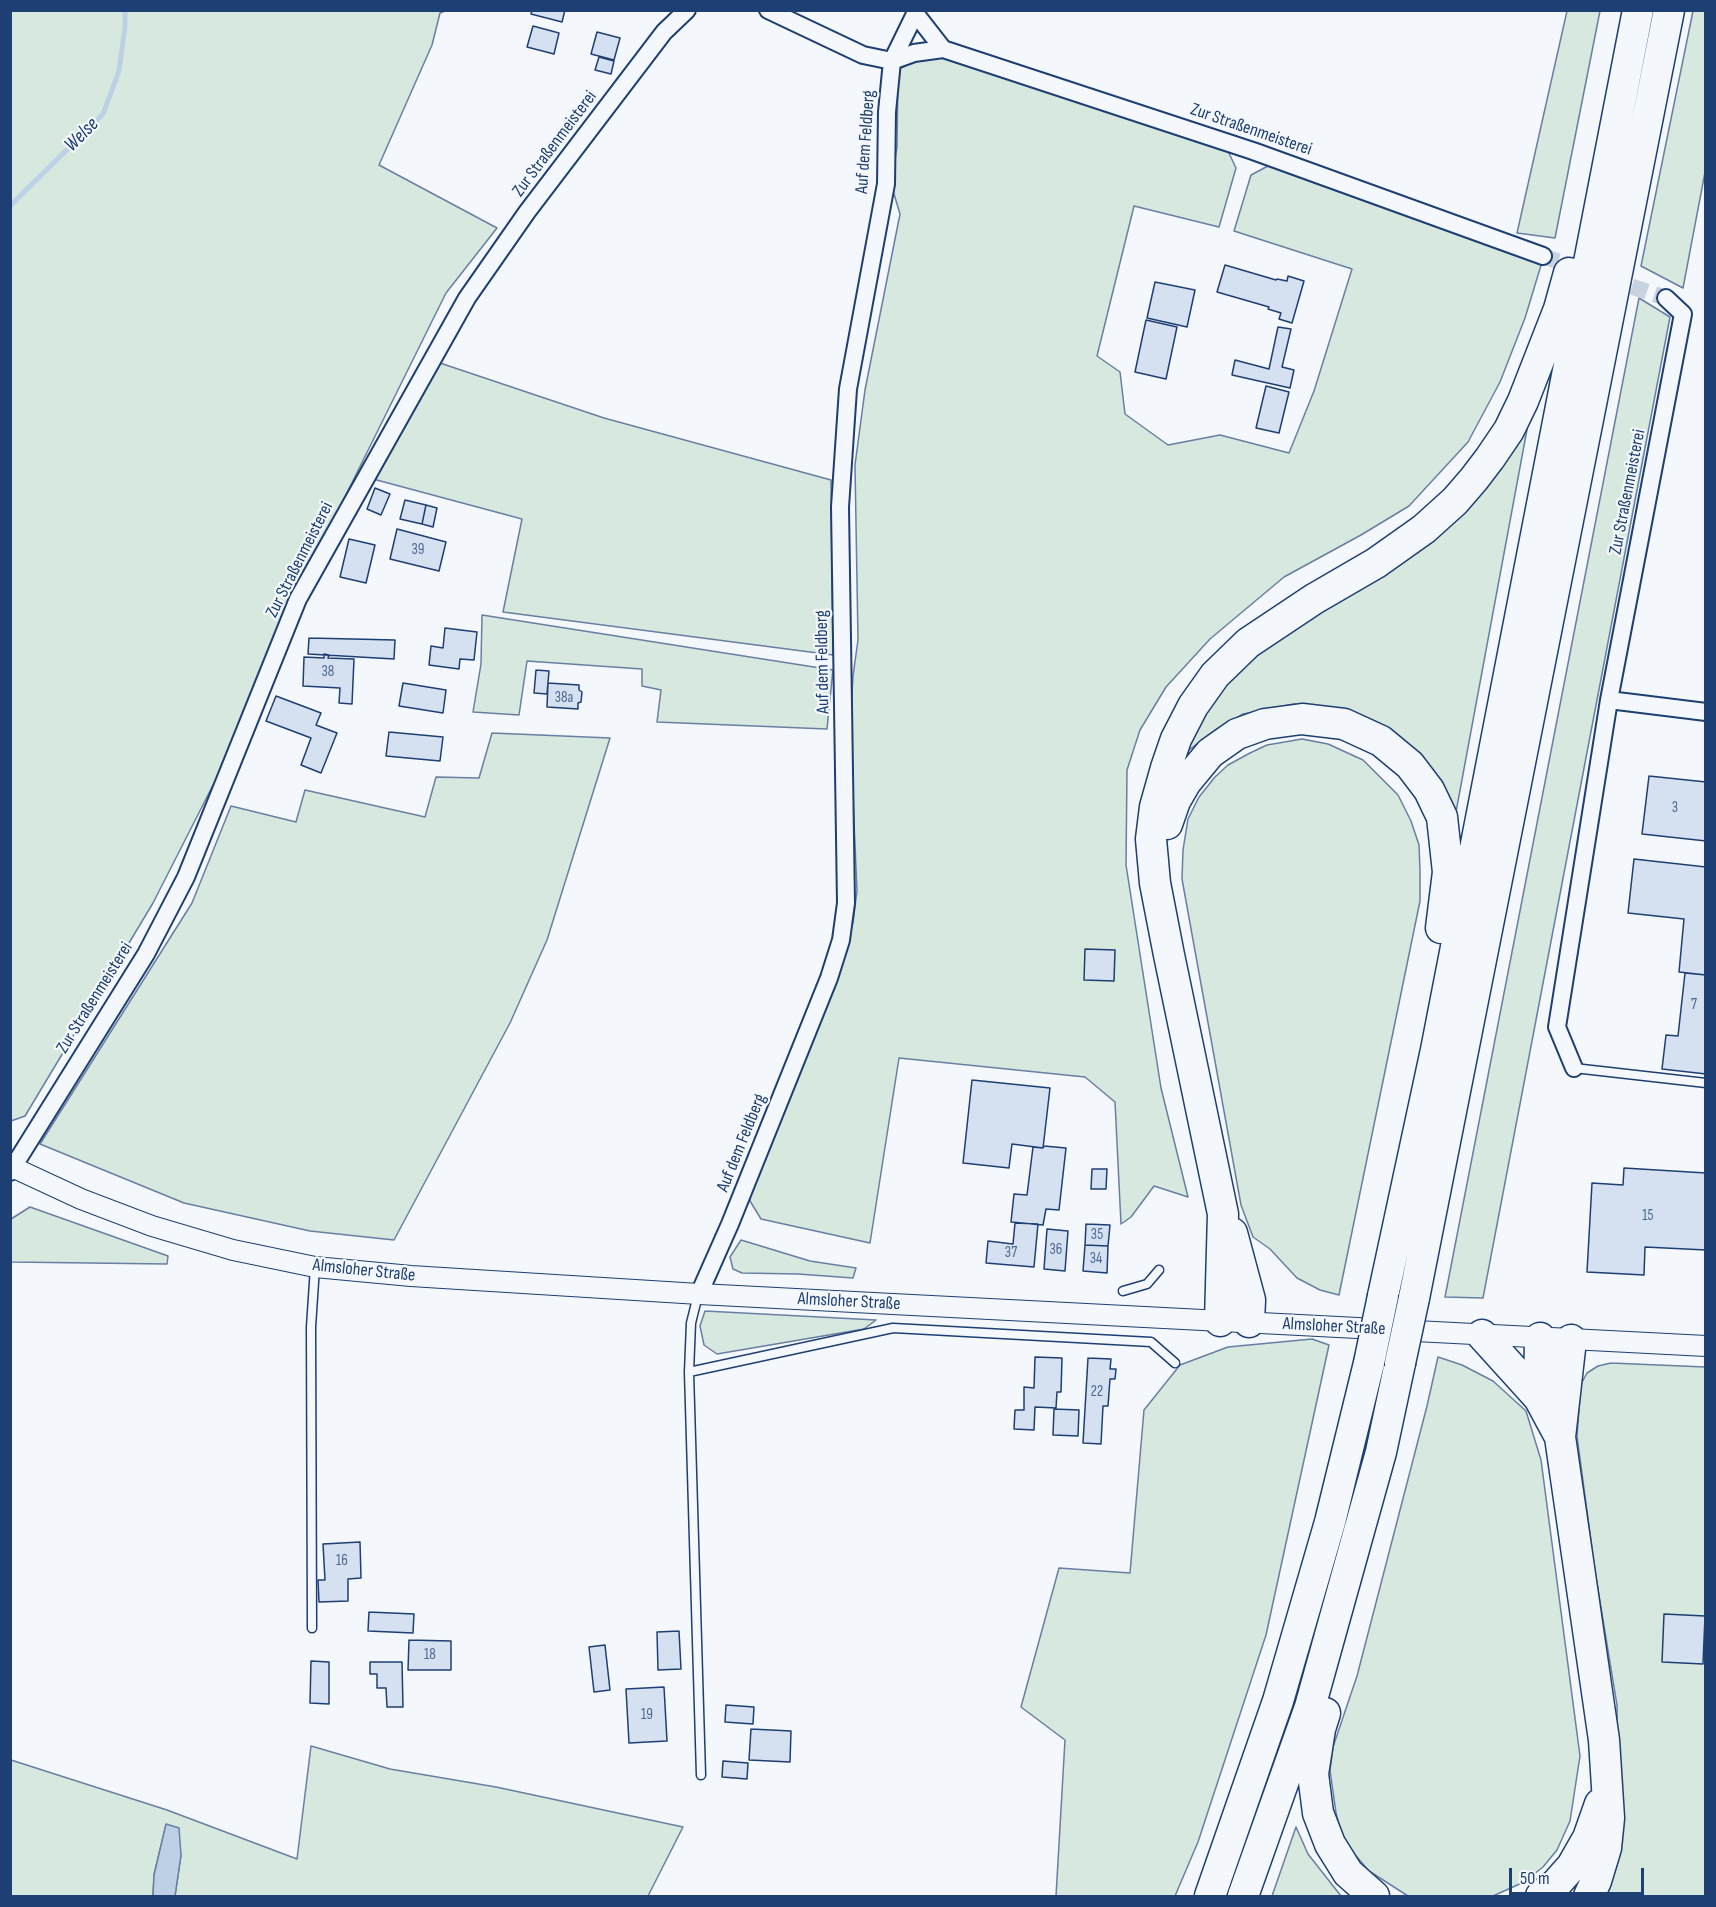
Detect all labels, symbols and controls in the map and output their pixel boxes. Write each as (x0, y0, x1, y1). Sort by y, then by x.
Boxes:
street label: Zur Straßenmeisterei (508, 87, 602, 201)
street label: Auf dem Feldberg (852, 90, 880, 194)
street label: Zur Straßenmeisterei (1187, 99, 1315, 161)
water label: Welse (60, 113, 104, 157)
street label: Zur Straßenmeisterei (1605, 428, 1651, 556)
street label: Zur Straßenmeisterei (262, 499, 338, 621)
house number: 39 (412, 541, 424, 559)
street label: Auf dem Feldberg (811, 610, 835, 714)
house number: 38 (322, 663, 334, 681)
house number: 38a (555, 689, 573, 707)
house number: 3 (1672, 799, 1678, 817)
street label: Zur Straßenmeisterei (52, 938, 138, 1058)
house number: 7 (1691, 996, 1697, 1014)
street label: Auf dem Feldberg (713, 1091, 771, 1195)
house number: 15 (1642, 1207, 1654, 1225)
house number: 35 (1091, 1226, 1103, 1244)
house number: 36 (1050, 1241, 1062, 1259)
house number: 37 (1005, 1244, 1017, 1262)
house number: 34 (1090, 1250, 1102, 1268)
street label: Almsloher Straße (312, 1255, 416, 1287)
street label: Almsloher Straße (797, 1289, 901, 1315)
street label: Almsloher Straße (1282, 1314, 1386, 1340)
house number: 22 (1091, 1383, 1103, 1401)
house number: 16 (336, 1552, 348, 1570)
house number: 18 (424, 1646, 436, 1664)
house number: 19 (641, 1706, 653, 1724)
scale bar (1512, 1856, 1647, 1894)
text: 50 m (1520, 1868, 1550, 1889)

